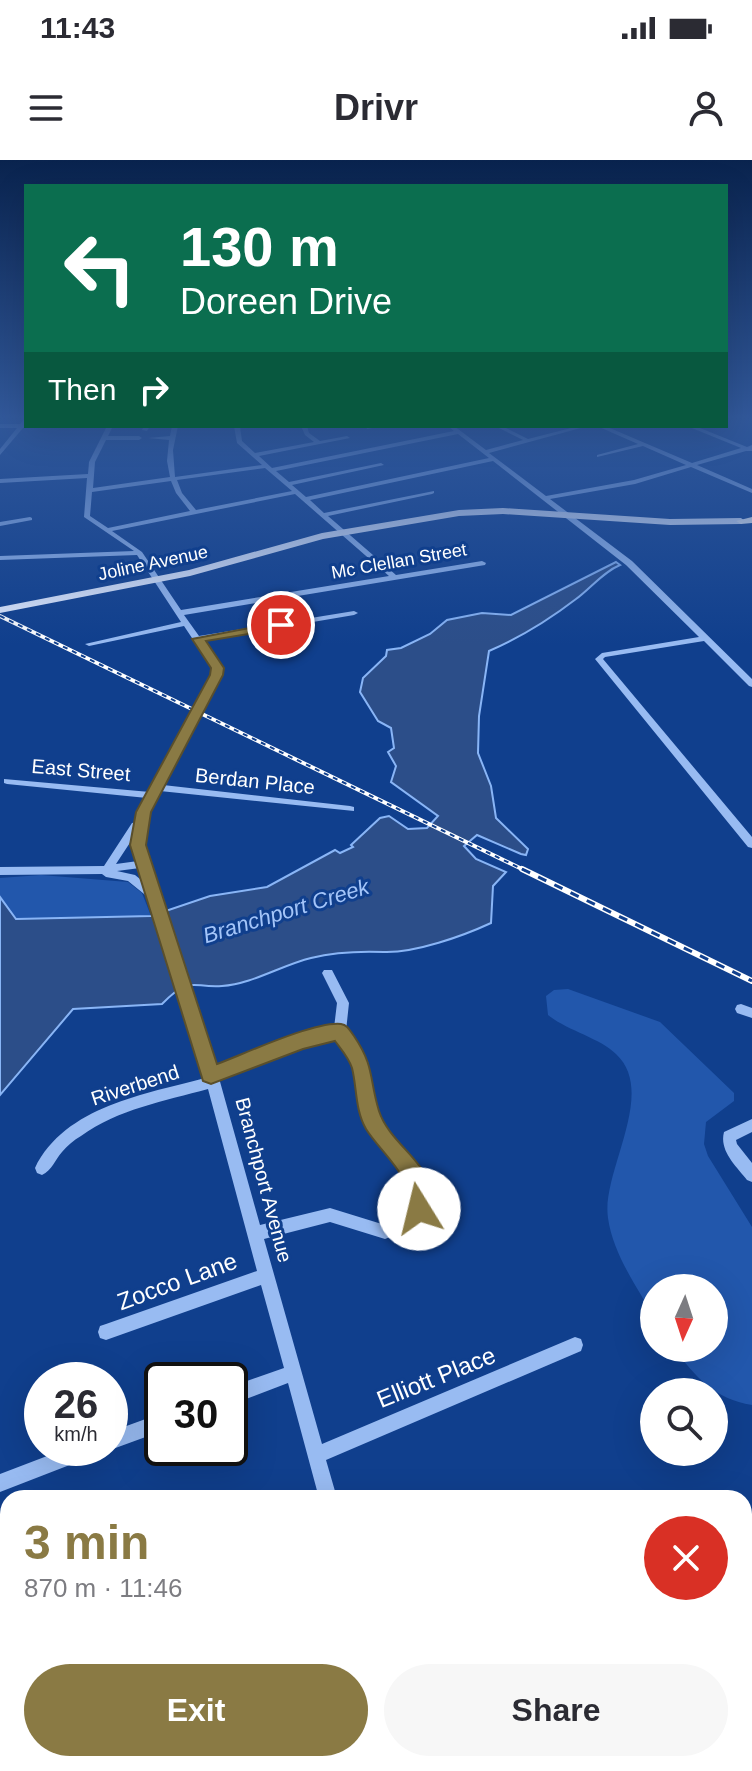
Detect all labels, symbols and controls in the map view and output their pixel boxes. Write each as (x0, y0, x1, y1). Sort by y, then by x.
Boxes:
text: 11:43 (40, 11, 115, 44)
icon: menu (24, 86, 68, 130)
icon: person (684, 86, 728, 130)
text: Drivr (334, 87, 418, 128)
text: 130 m (180, 215, 339, 278)
icon: left (48, 216, 152, 320)
text: Doreen Drive (180, 281, 392, 322)
icon: right (132, 368, 176, 412)
text: Then (48, 373, 116, 406)
street label: Mc Clellan Street (330, 539, 468, 583)
street label: Joline Avenue (96, 542, 210, 584)
pin (247, 591, 315, 659)
icon: arrive (259, 603, 303, 647)
street label: East Street (31, 755, 132, 785)
street label: Berdan Place (194, 764, 316, 798)
water label: Branchport Creek (200, 874, 373, 948)
street label: Riverbend (88, 1060, 182, 1110)
street label: Branchport Avenue (231, 1095, 297, 1265)
position arrow (377, 1167, 461, 1251)
street label: Zocco Lane (113, 1247, 241, 1315)
north arrow (640, 1274, 728, 1362)
map controls (640, 1274, 728, 1466)
street label: Elliott Place (373, 1341, 499, 1413)
speed limit sign: 30 (144, 1362, 248, 1466)
button: search (640, 1378, 728, 1466)
text: 26 (54, 1382, 98, 1426)
text: km/h (54, 1423, 98, 1445)
text: 3 min (24, 1516, 149, 1569)
button: close (644, 1516, 728, 1600)
text: 870 m · 11:46 (24, 1573, 183, 1603)
button: Exit (24, 1664, 368, 1756)
button: Share (384, 1664, 728, 1756)

